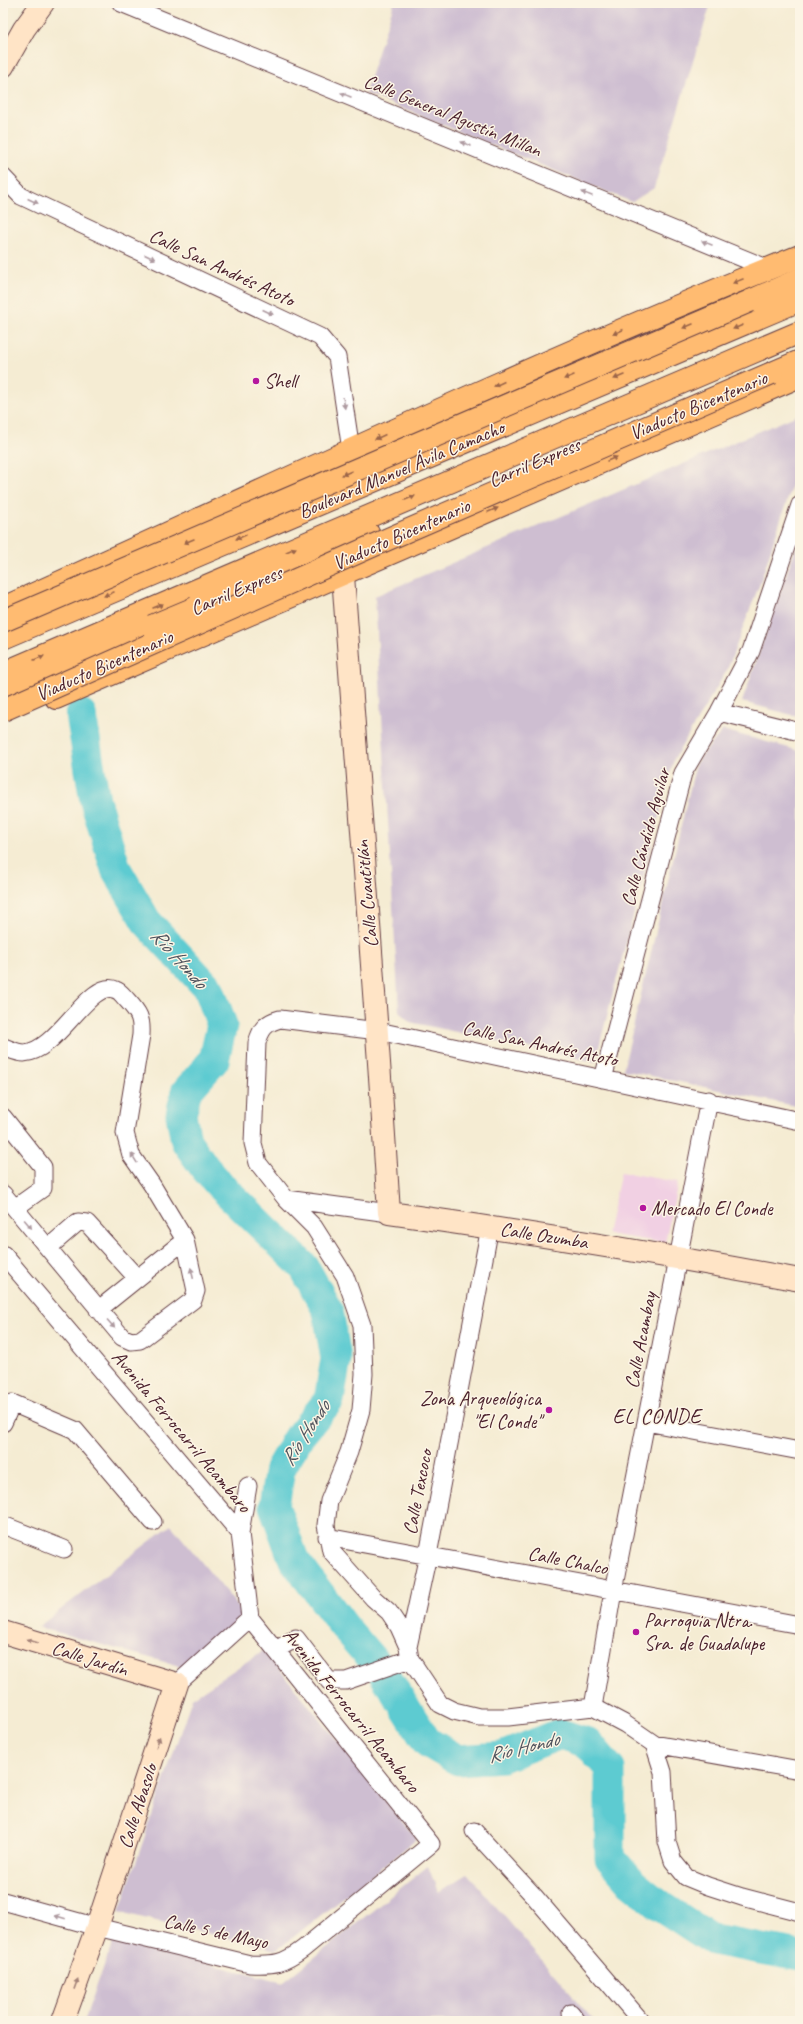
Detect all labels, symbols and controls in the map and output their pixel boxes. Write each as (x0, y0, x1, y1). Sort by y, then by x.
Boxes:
street label: Calle General Agustín Millan (360, 68, 546, 163)
one-way arrow (341, 92, 352, 98)
one-way arrow (460, 141, 472, 147)
one-way arrow (580, 190, 592, 196)
one-way arrow (27, 198, 39, 204)
street label: Calle San Andrés Atoto (145, 223, 300, 313)
one-way arrow (700, 240, 712, 246)
one-way arrow (145, 254, 156, 260)
one-way arrow (731, 279, 743, 285)
one-way arrow (262, 309, 274, 315)
one-way arrow (682, 324, 694, 330)
one-way arrow (732, 324, 744, 330)
one-way arrow (612, 328, 624, 335)
street label: Viaducto Bicentenario (626, 365, 772, 446)
place label: Shell (264, 369, 300, 394)
one-way arrow (562, 375, 574, 381)
one-way arrow (612, 375, 624, 381)
marker: Shell (251, 376, 261, 386)
one-way arrow (493, 381, 505, 387)
one-way arrow (341, 397, 347, 409)
street label: Boulevard Manuel Ávila Camacho (295, 414, 510, 524)
street label: Carril Express (485, 431, 586, 493)
one-way arrow (375, 434, 386, 440)
one-way arrow (607, 455, 619, 461)
one-way arrow (341, 470, 352, 476)
street label: Viaducto Bicentenario (329, 493, 474, 576)
one-way arrow (405, 495, 417, 501)
one-way arrow (487, 507, 498, 513)
one-way arrow (235, 535, 247, 541)
one-way arrow (183, 538, 194, 544)
one-way arrow (285, 546, 297, 552)
street label: Carril Express (187, 559, 288, 621)
one-way arrow (102, 591, 114, 597)
one-way arrow (153, 603, 164, 609)
street label: Viaducto Bicentenario (32, 624, 177, 707)
one-way arrow (33, 654, 45, 660)
street label: Calle Cándido Aguilar (615, 764, 676, 909)
street label: Calle Cuautitlán (349, 838, 384, 949)
water label: Río Hondo (145, 923, 214, 995)
street label: Calle San Andrés Atoto (460, 1015, 621, 1072)
one-way arrow (131, 1153, 138, 1164)
place label: Mercado El Conde (651, 1196, 774, 1221)
marker: Mercado El Conde (638, 1203, 648, 1213)
street label: Calle Ozumba (498, 1216, 591, 1255)
one-way arrow (23, 1218, 32, 1229)
one-way arrow (189, 1267, 195, 1279)
street label: Calle Acambay (619, 1288, 662, 1390)
one-way arrow (106, 1319, 115, 1329)
street label: Avenida Ferrocarril Acambaro (106, 1345, 257, 1518)
place label: Zona Arqueológica "El Conde" (420, 1386, 545, 1434)
water label: Río Hondo (274, 1394, 337, 1470)
district label: EL CONDE (612, 1403, 703, 1429)
marker: Zona Arqueológica "El Conde" (544, 1405, 554, 1415)
street label: Calle Texcoco (397, 1446, 438, 1537)
street label: Calle Chalco (526, 1541, 611, 1581)
place label: Parroquia Ntra. Sra. de Guadalupe (644, 1608, 766, 1656)
street label: Avenida Ferrocarril Acambaro (278, 1623, 426, 1798)
marker: Parroquia Ntra. Sra. de Guadalupe (631, 1627, 641, 1637)
street label: Calle Jardín (49, 1635, 132, 1682)
one-way arrow (26, 1638, 38, 1644)
water label: Río Hondo (485, 1725, 564, 1768)
one-way arrow (155, 1735, 161, 1747)
street label: Calle Abasolo (112, 1759, 163, 1852)
street label: Calle 5 de Mayo (162, 1908, 271, 1955)
one-way arrow (54, 1914, 66, 1920)
one-way arrow (74, 1978, 80, 1990)

